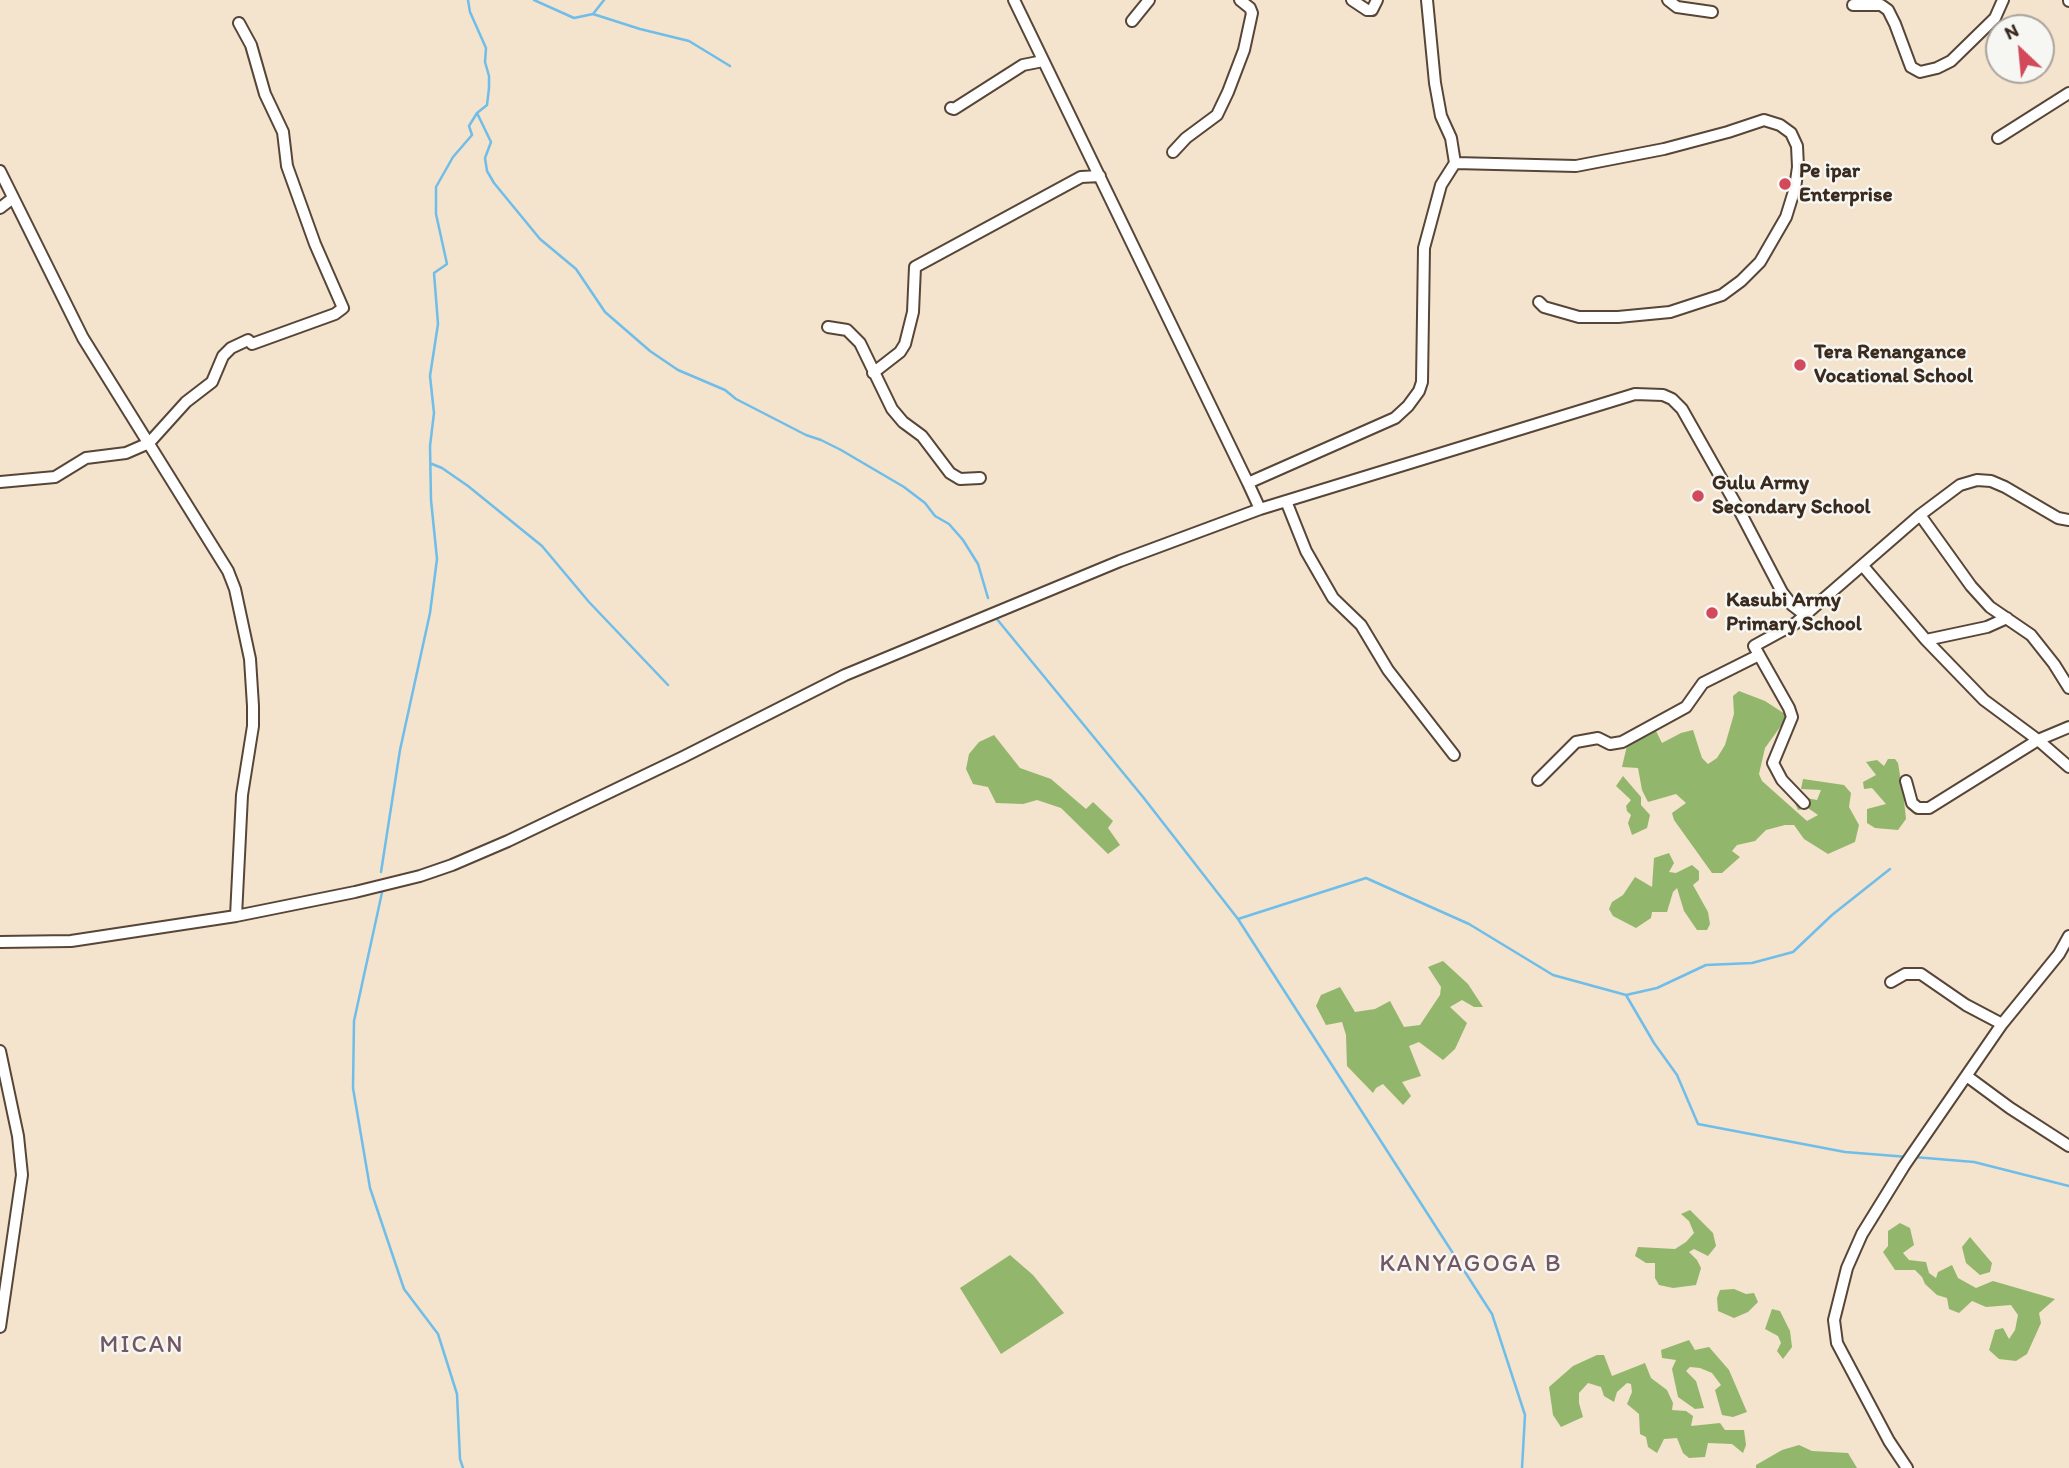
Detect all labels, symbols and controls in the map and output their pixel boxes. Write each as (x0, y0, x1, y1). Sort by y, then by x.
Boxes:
north arrow (1985, 14, 2055, 84)
text: N (2001, 18, 2022, 45)
place label: Pe ipar Enterprise (1799, 159, 1893, 209)
marker: Pe ipar Enterprise (1777, 176, 1793, 192)
place label: Tera Renangance Vocational School (1814, 340, 1973, 390)
marker: Tera Renangance Vocational School (1792, 357, 1808, 373)
place label: Gulu Army Secondary School (1712, 471, 1871, 521)
marker: Gulu Army Secondary School (1690, 488, 1706, 504)
place label: Kasubi Army Primary School (1726, 588, 1862, 638)
marker: Kasubi Army Primary School (1704, 605, 1720, 621)
district label: KANYAGOGA B (1380, 1251, 1562, 1279)
district label: MICAN (100, 1332, 184, 1360)

